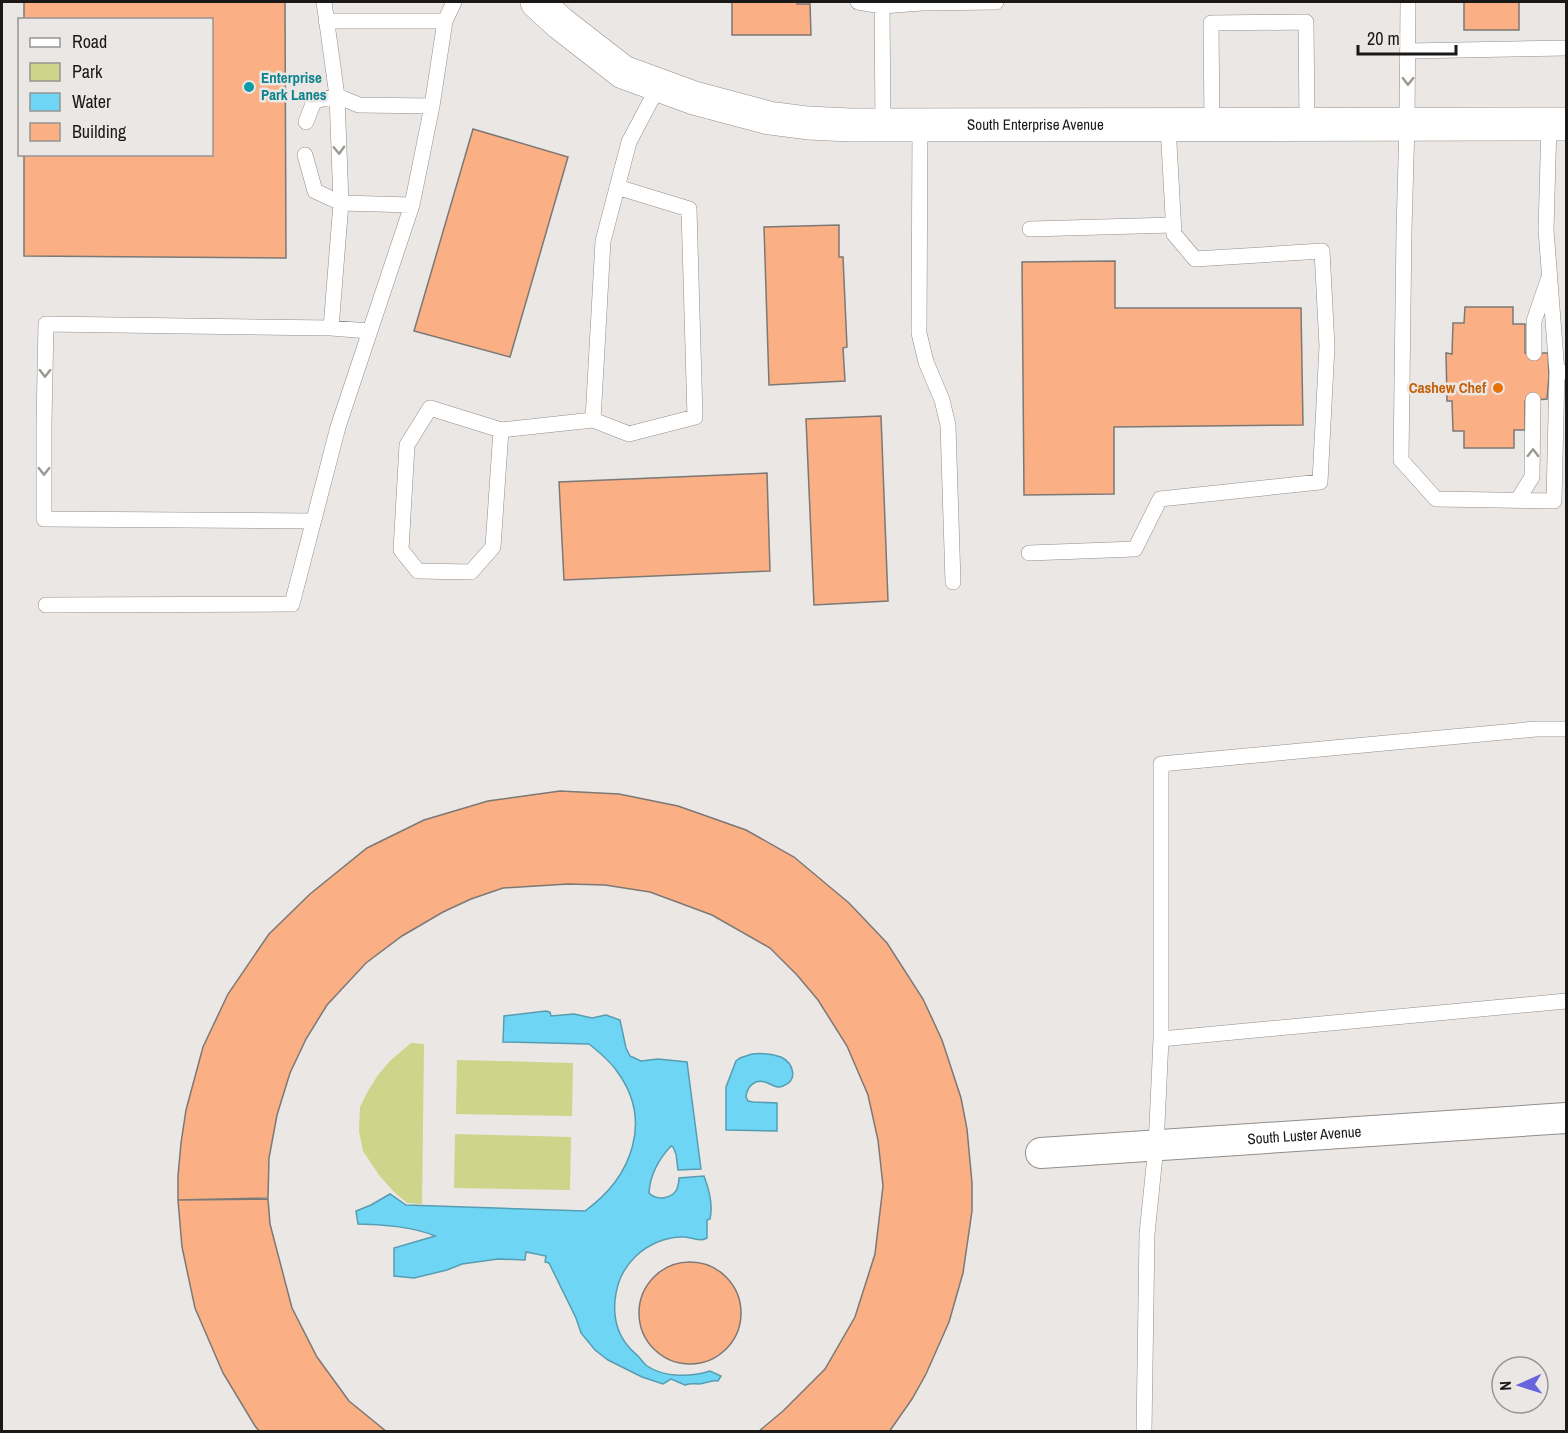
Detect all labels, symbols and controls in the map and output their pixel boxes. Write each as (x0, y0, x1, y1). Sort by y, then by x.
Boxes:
legend (18, 18, 213, 156)
scale bar (1358, 18, 1456, 56)
text: 20 m (1367, 26, 1400, 51)
text: Road (72, 29, 107, 54)
text: Park (72, 59, 103, 84)
place label: Enterprise Park Lanes (261, 67, 327, 105)
one-way arrow (1402, 76, 1414, 85)
marker: Enterprise Park Lanes (242, 80, 256, 94)
text: Water (72, 89, 111, 114)
street label: South Enterprise Avenue (967, 114, 1104, 135)
text: Building (72, 119, 127, 144)
one-way arrow (333, 145, 346, 154)
one-way arrow (39, 369, 51, 378)
place label: Cashew Chef (1409, 377, 1487, 398)
marker: Cashew Chef (1491, 381, 1505, 395)
one-way arrow (1527, 448, 1539, 457)
one-way arrow (38, 466, 50, 475)
street label: South Luster Avenue (1247, 1121, 1362, 1149)
north arrow (1490, 1355, 1550, 1415)
text: N (1494, 1380, 1516, 1391)

